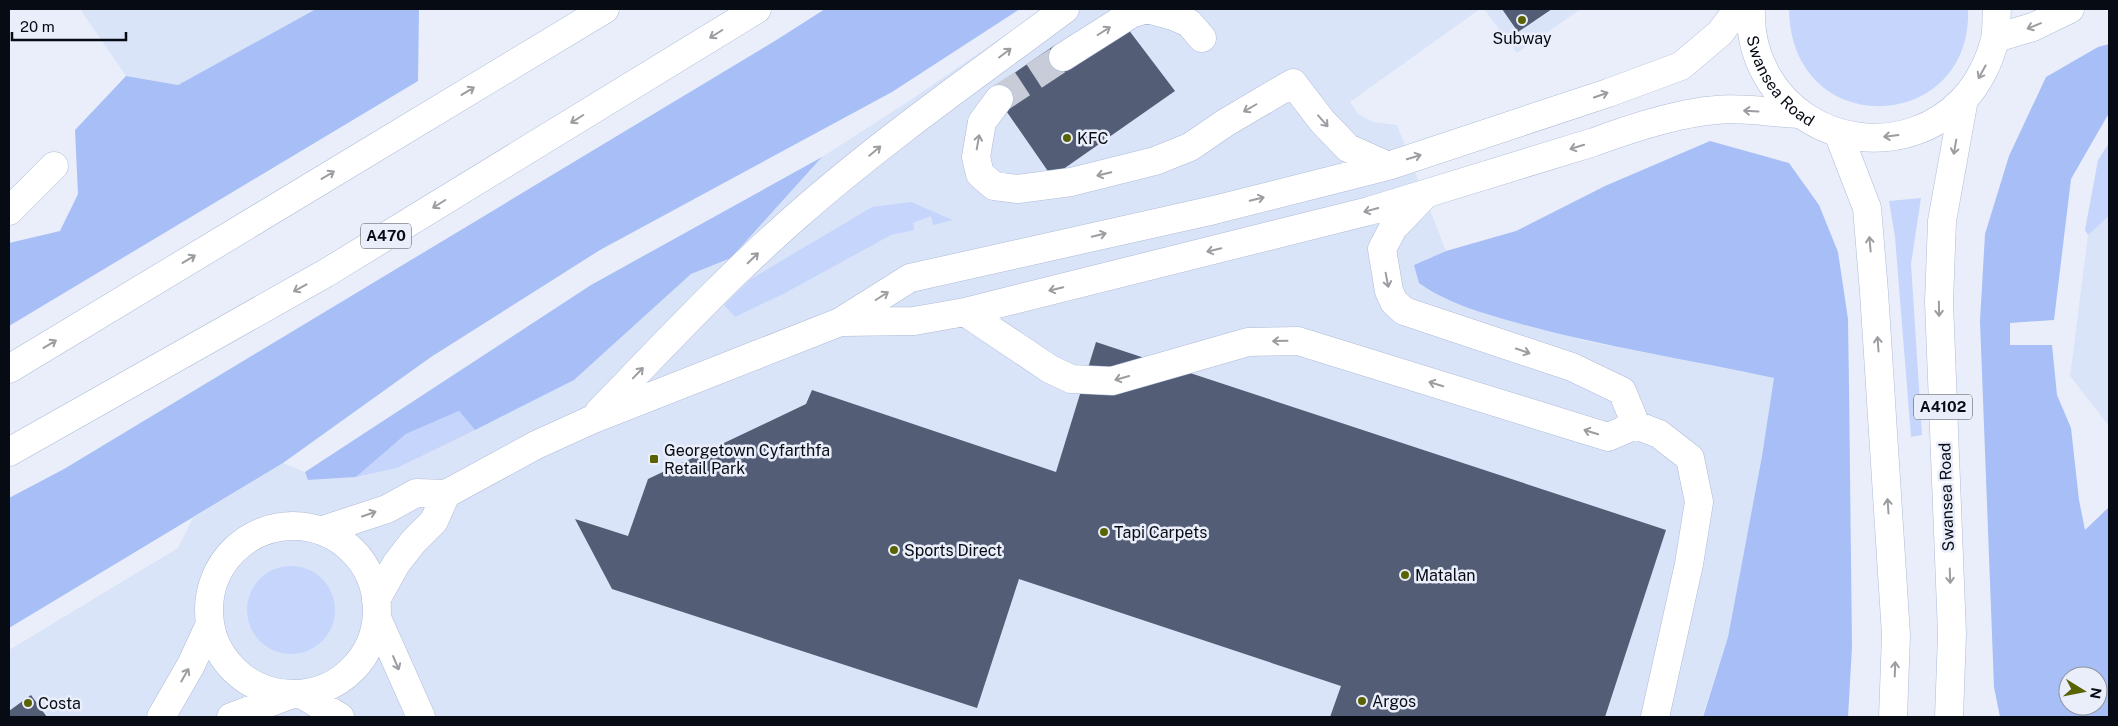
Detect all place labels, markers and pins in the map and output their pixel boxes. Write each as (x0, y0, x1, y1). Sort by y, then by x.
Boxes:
marker: Subway (1516, 14, 1528, 26)
place label: Subway (1493, 29, 1552, 48)
place label: KFC (1077, 129, 1108, 148)
marker: KFC (1061, 132, 1073, 144)
place label: Georgetown Cyfarthfa Retail Park (664, 441, 830, 478)
marker: Georgetown Cyfarthfa Retail Park (648, 453, 660, 465)
place label: Tapi Carpets (1114, 523, 1207, 542)
marker: Tapi Carpets (1098, 526, 1110, 538)
place label: Sports Direct (904, 541, 1002, 560)
marker: Sports Direct (888, 544, 900, 556)
place label: Matalan (1415, 566, 1476, 585)
marker: Matalan (1399, 569, 1411, 581)
place label: Argos (1372, 692, 1416, 711)
place label: Costa (38, 694, 81, 713)
marker: Argos (1356, 695, 1368, 707)
marker: Costa (22, 697, 34, 709)

